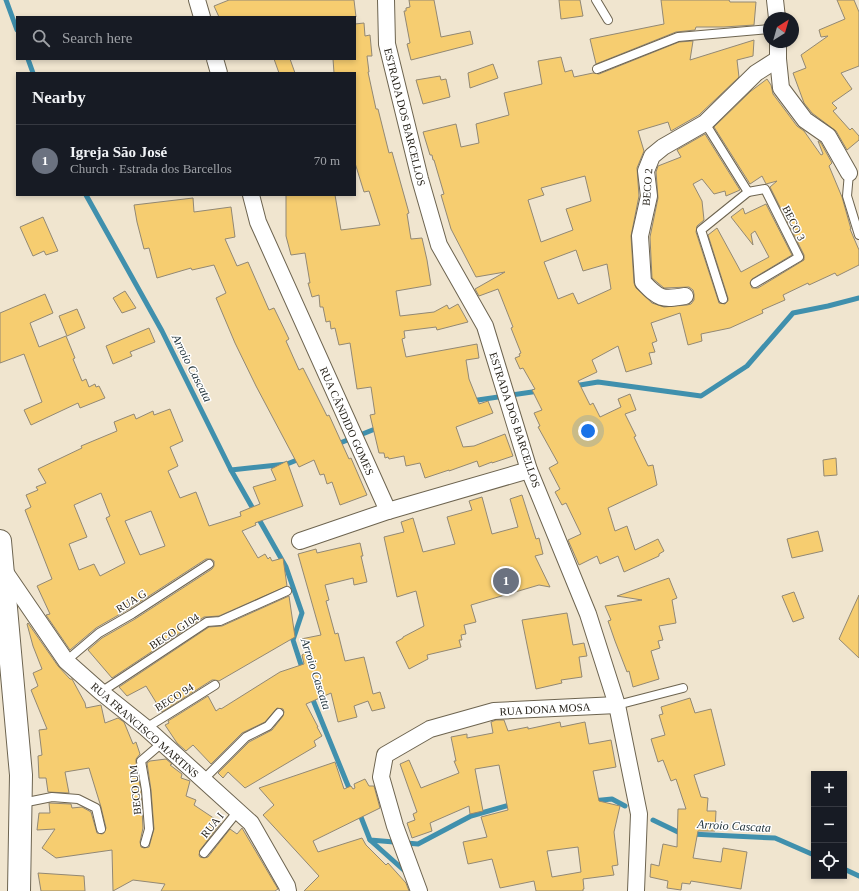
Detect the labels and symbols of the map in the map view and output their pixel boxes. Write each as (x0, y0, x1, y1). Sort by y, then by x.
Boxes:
north arrow (763, 12, 799, 48)
street label: ESTRADA DOS BARCELLOS (382, 47, 428, 187)
street label: BECO 2 (640, 168, 654, 206)
street label: BECO 3 (780, 204, 808, 243)
water label: Arroio Cascata (169, 331, 215, 404)
street label: ESTRADA DOS BARCELLOS (487, 351, 543, 489)
street label: RUA CÂNDIDO GOMES (318, 365, 376, 477)
your location (578, 421, 598, 441)
pin: 1 (493, 566, 519, 596)
street label: RUA G (114, 587, 148, 615)
street label: BECO G104 (147, 610, 201, 651)
water label: Arroio Cascata (298, 636, 334, 711)
street label: RUA FRANCISCO MARTINS (89, 680, 201, 780)
street label: BECO 94 (153, 680, 196, 714)
street label: RUA DONA MOSA (499, 701, 591, 717)
street label: BECO UM (127, 764, 143, 815)
street label: RUA I (198, 810, 226, 840)
water label: Arroio Cascata (696, 817, 771, 835)

